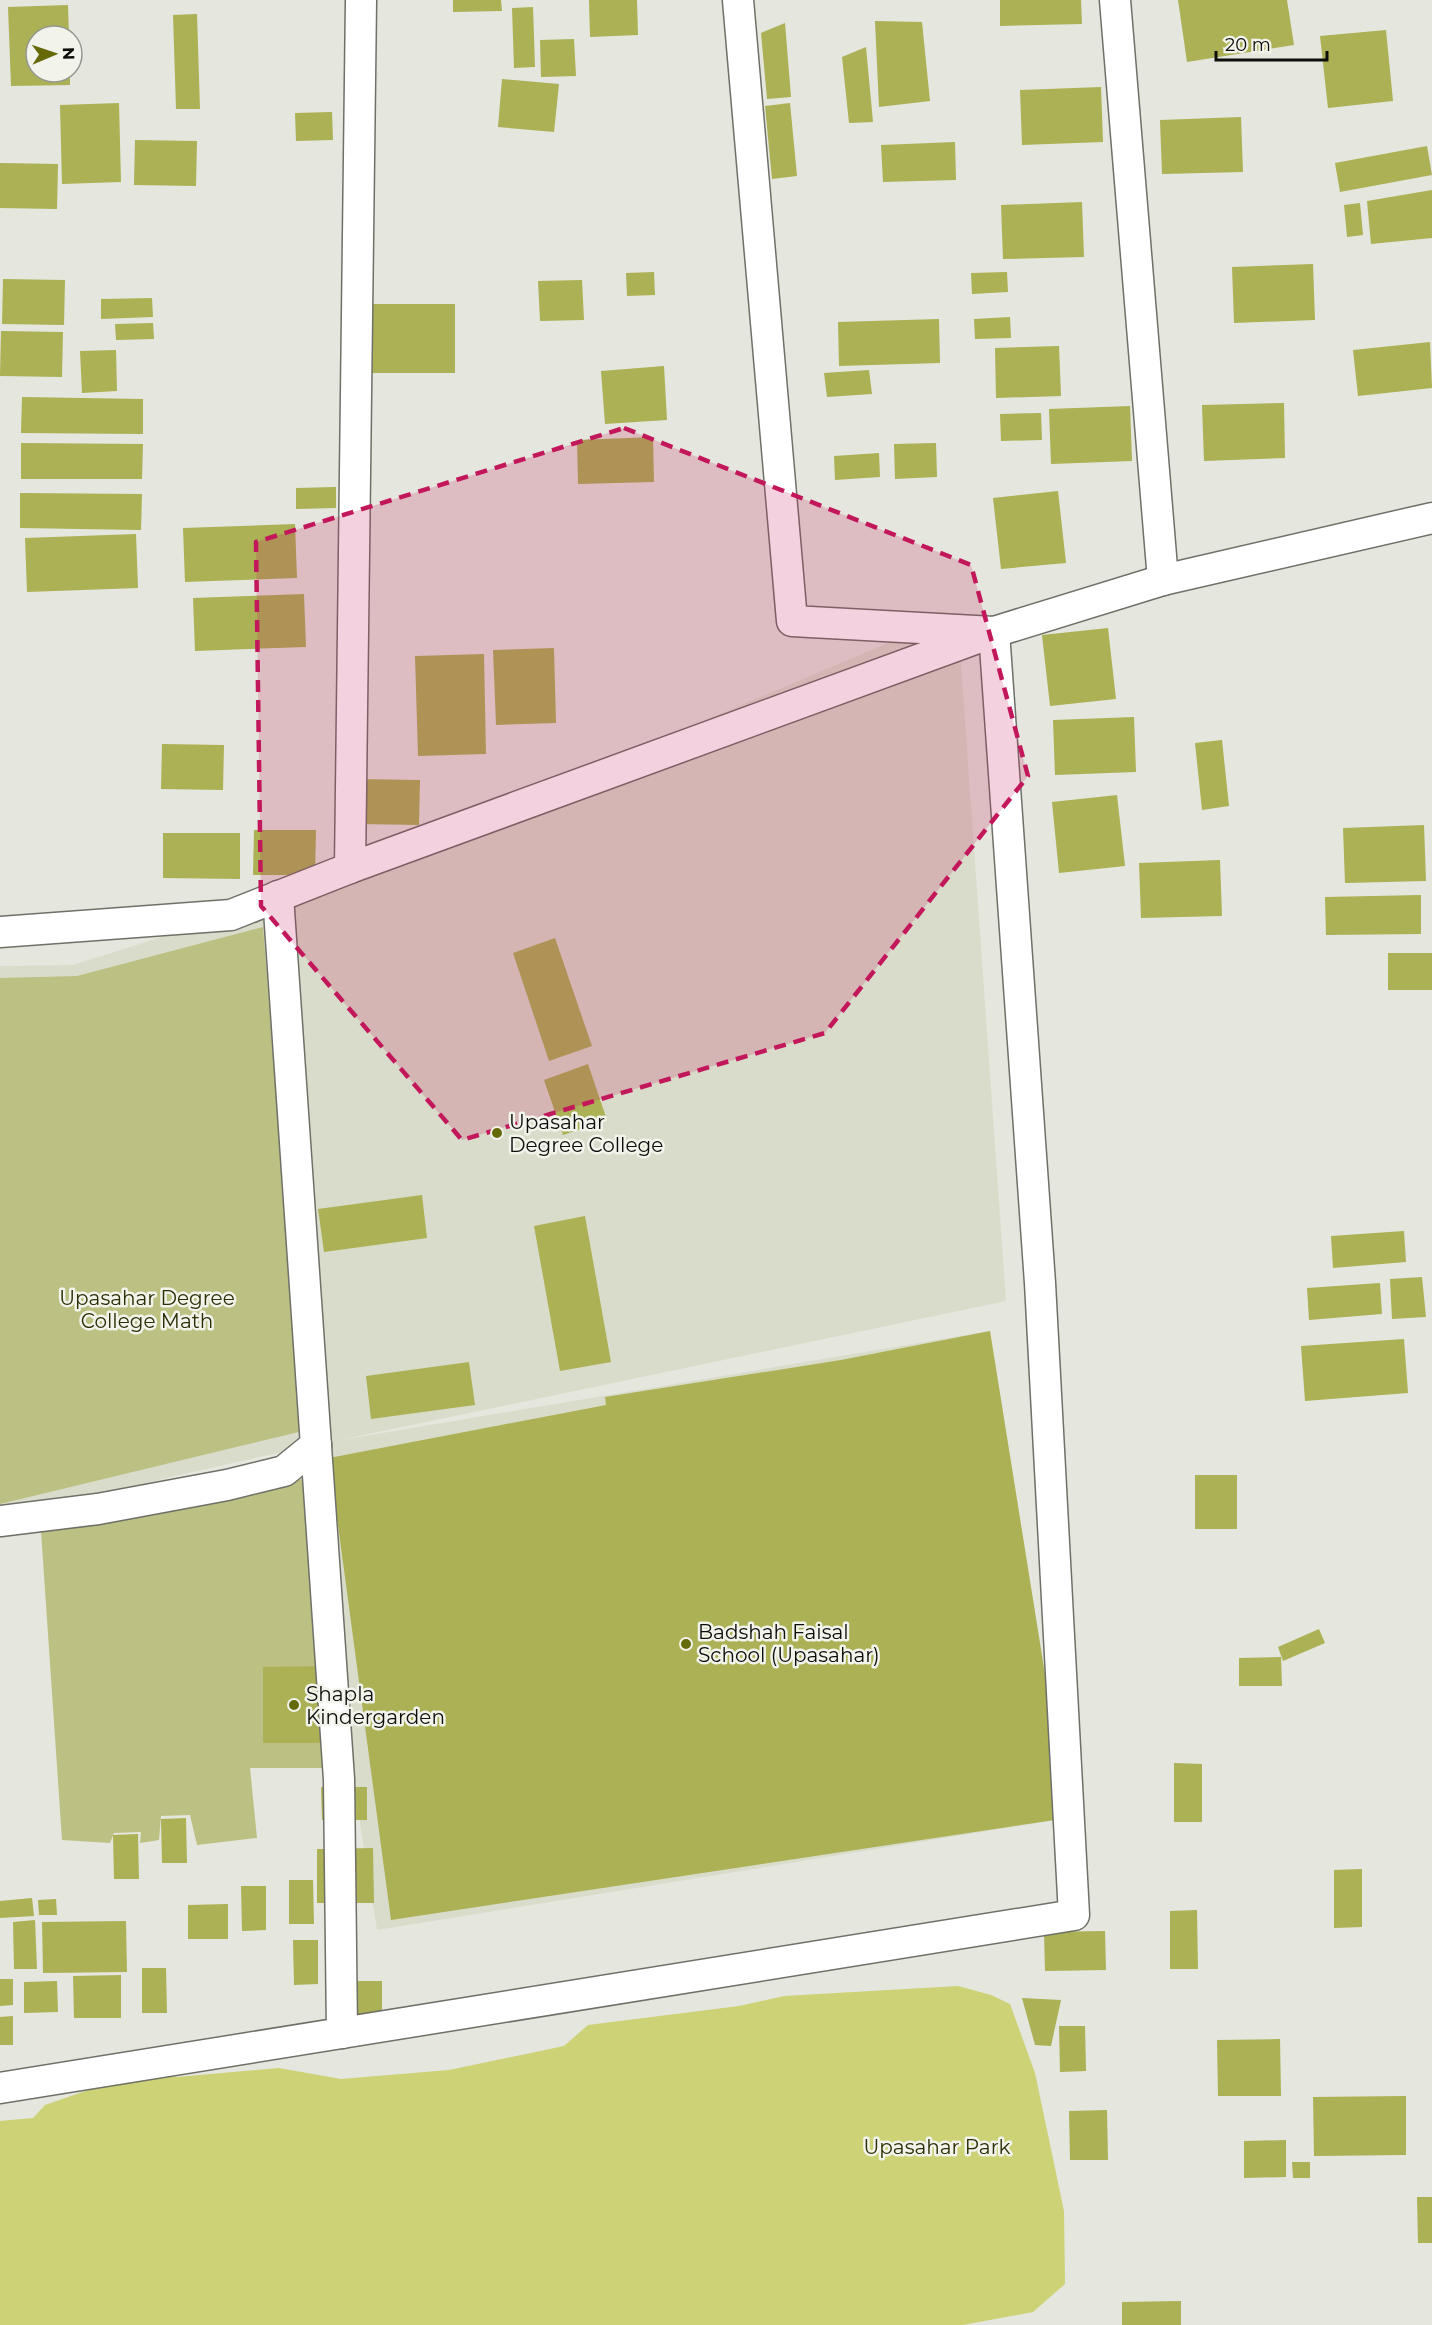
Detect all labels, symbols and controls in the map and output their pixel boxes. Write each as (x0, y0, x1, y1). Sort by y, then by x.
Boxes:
north arrow (24, 24, 84, 84)
scale bar (1216, 24, 1327, 62)
text: 20 m (1225, 34, 1271, 56)
text: N (59, 47, 78, 60)
place label: Upasahar Degree College (509, 1110, 663, 1157)
marker: Upasahar Degree College (490, 1126, 504, 1140)
park label: Upasahar Degree College Math (59, 1286, 235, 1333)
place label: Badshah Faisal School (Upasahar) (698, 1620, 880, 1667)
marker: Badshah Faisal School (Upasahar) (679, 1637, 693, 1651)
place label: Shapla Kindergarden (306, 1682, 445, 1729)
marker: Shapla Kindergarden (287, 1698, 301, 1712)
park label: Upasahar Park (864, 2135, 1011, 2159)

